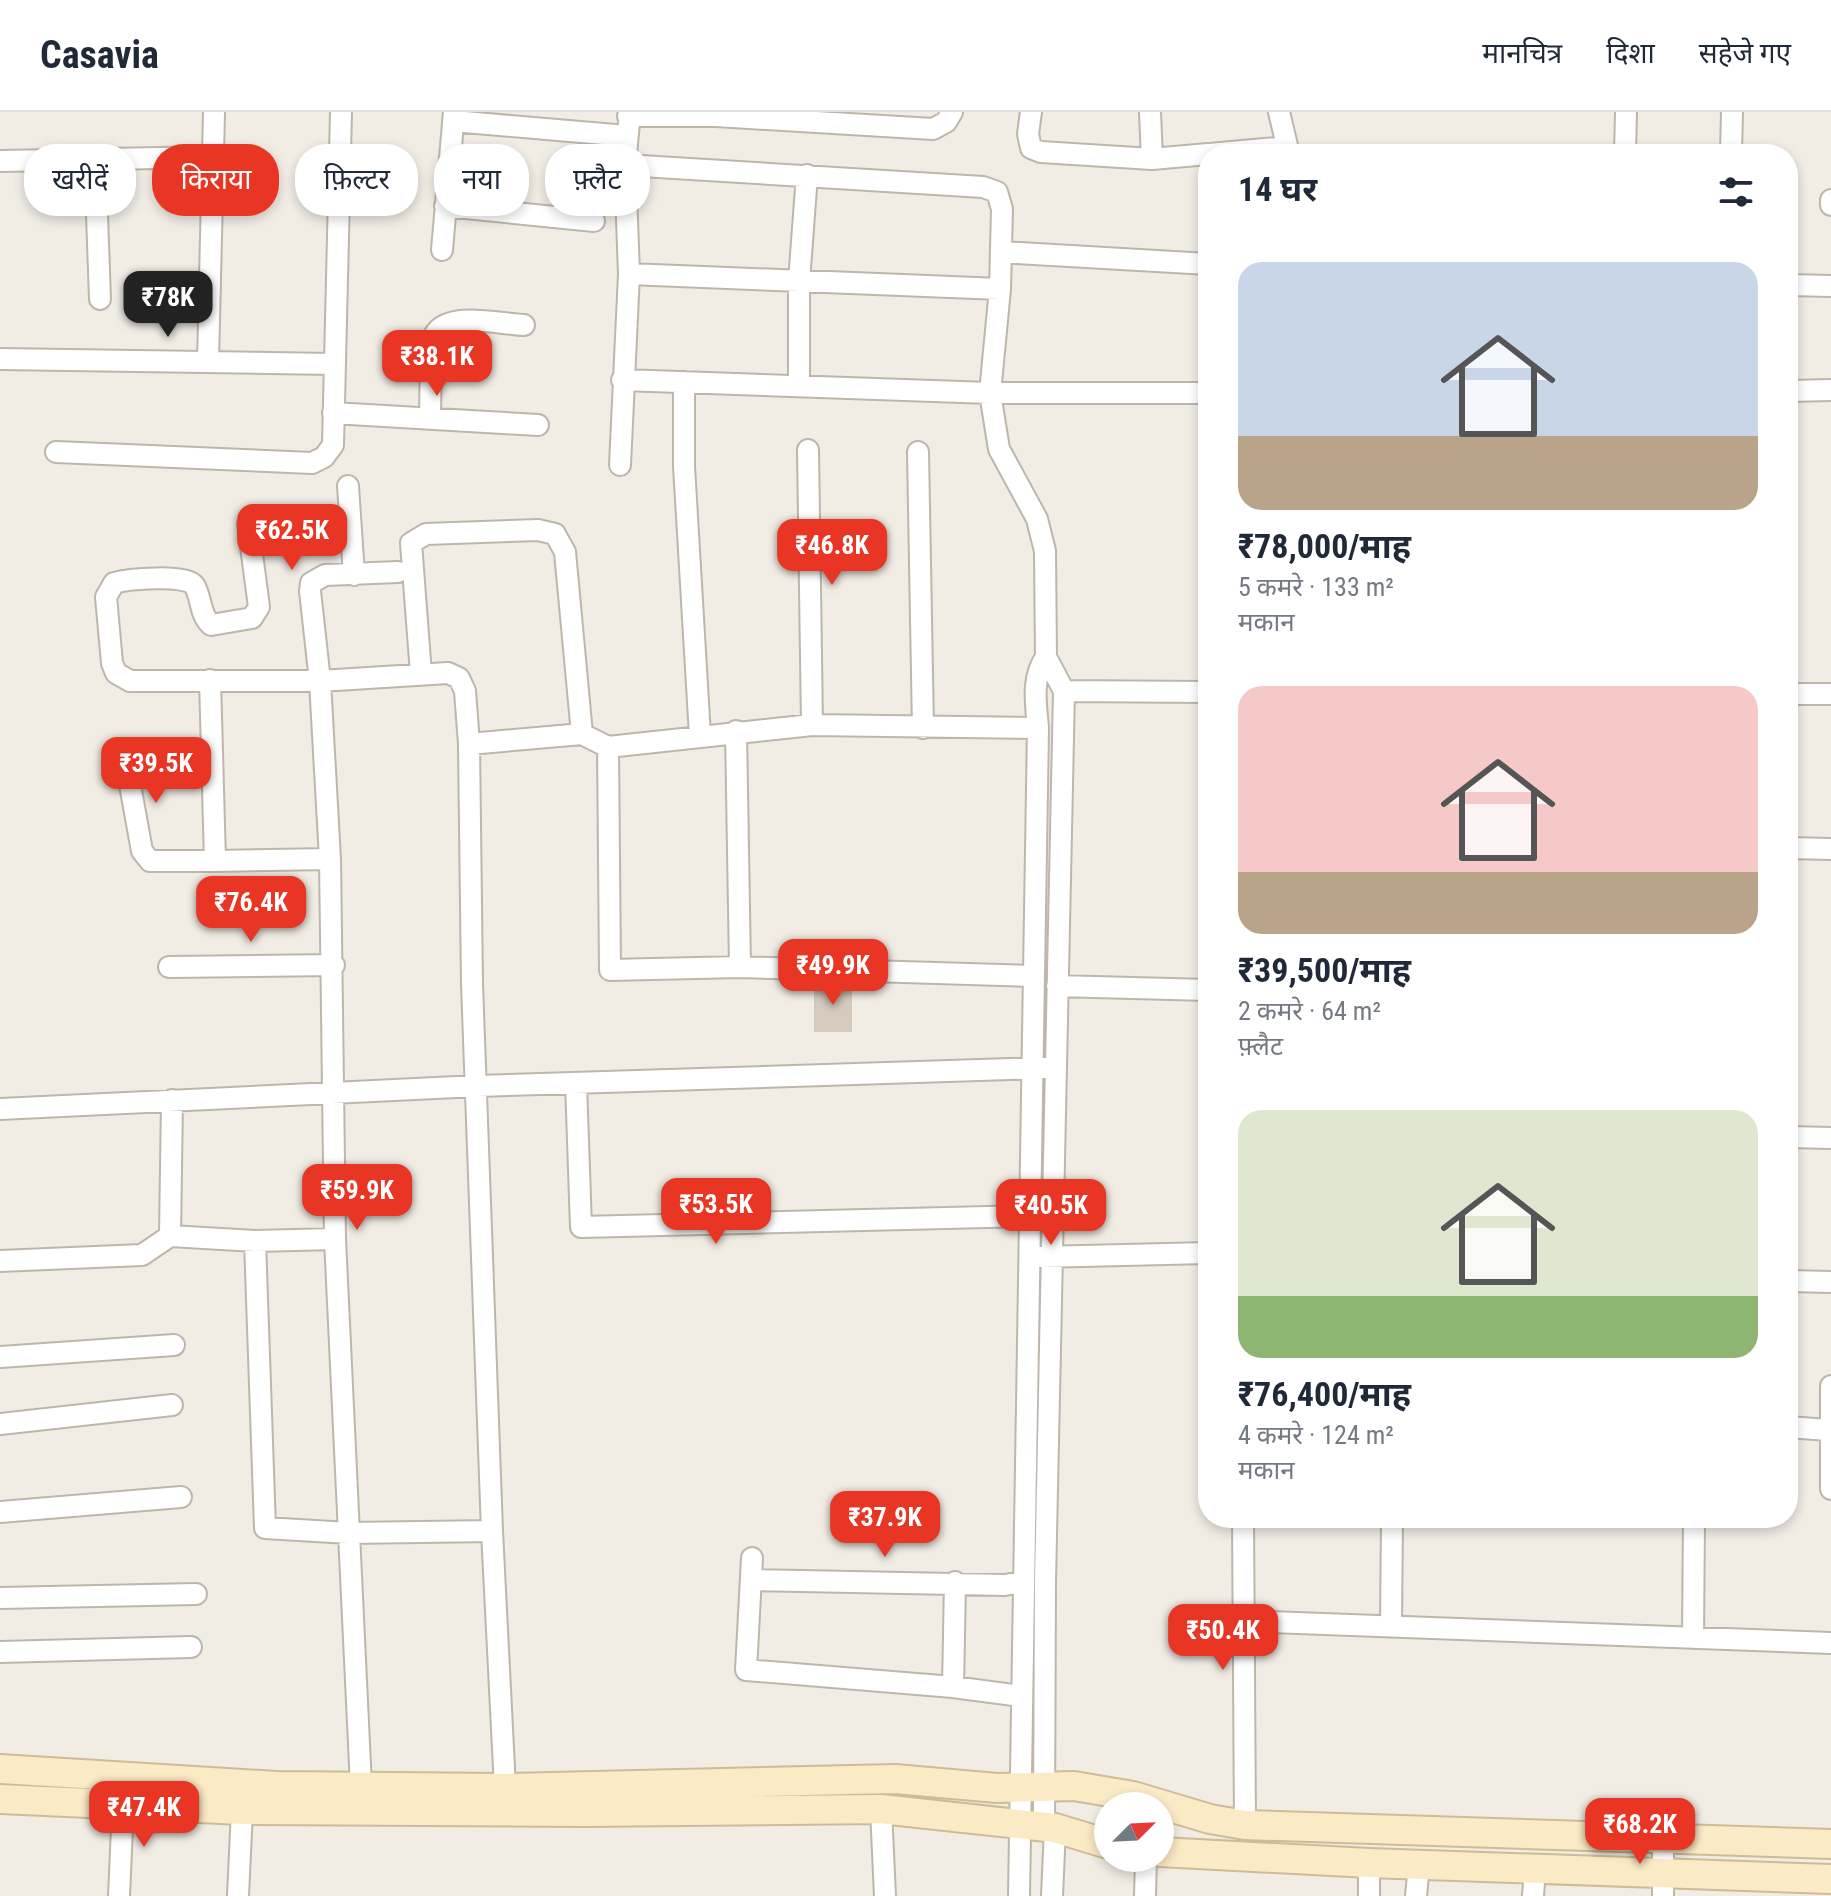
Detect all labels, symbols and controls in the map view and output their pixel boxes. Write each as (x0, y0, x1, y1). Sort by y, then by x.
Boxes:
text: Casavia (40, 33, 159, 77)
text: मानचित्र (1482, 37, 1562, 70)
text: दिशा (1606, 37, 1655, 70)
text: सहेजे गए (1699, 37, 1791, 70)
chip: खरीदें (24, 144, 136, 216)
chip: किराया (152, 144, 279, 216)
chip: फ़िल्टर (295, 144, 418, 216)
chip: नया (434, 144, 529, 216)
chip: फ़्लैट (545, 144, 650, 216)
text: 14 घर (1238, 169, 1317, 209)
icon: filters (1714, 170, 1758, 214)
pin: ₹78K (121, 271, 215, 339)
text: ₹78K (142, 282, 194, 312)
icon: home (1426, 314, 1570, 458)
pin: ₹38.1K (372, 330, 502, 398)
text: ₹38.1K (400, 341, 474, 371)
pin: ₹62.5K (227, 504, 357, 572)
text: ₹62.5K (255, 515, 329, 545)
pin: ₹46.8K (767, 519, 897, 587)
text: ₹78,000/माह (1238, 526, 1411, 566)
text: ₹46.8K (795, 530, 869, 560)
text: 5 कमरे · 133 m² (1238, 572, 1394, 602)
text: मकान (1238, 607, 1295, 637)
pin: ₹39.5K (91, 737, 221, 805)
icon: home (1426, 738, 1570, 882)
text: ₹39.5K (119, 748, 193, 778)
pin: ₹76.4K (186, 876, 316, 944)
text: ₹76.4K (214, 887, 288, 917)
pin: ₹49.9K (768, 939, 898, 1007)
text: ₹49.9K (796, 950, 870, 980)
text: ₹39,500/माह (1238, 950, 1411, 990)
text: 2 कमरे · 64 m² (1238, 996, 1381, 1026)
text: फ़्लैट (1238, 1031, 1283, 1061)
icon: home (1426, 1162, 1570, 1306)
pin: ₹59.9K (292, 1164, 422, 1232)
text: ₹59.9K (320, 1175, 394, 1205)
pin: ₹53.5K (651, 1178, 781, 1246)
pin: ₹40.5K (986, 1179, 1116, 1247)
text: ₹53.5K (679, 1189, 753, 1219)
text: ₹40.5K (1014, 1190, 1088, 1220)
text: ₹76,400/माह (1238, 1374, 1411, 1414)
text: 4 कमरे · 124 m² (1238, 1420, 1394, 1450)
text: मकान (1238, 1455, 1295, 1485)
pin: ₹37.9K (820, 1491, 950, 1559)
text: ₹37.9K (848, 1502, 922, 1532)
pin: ₹50.4K (1158, 1604, 1288, 1672)
text: ₹50.4K (1186, 1615, 1260, 1645)
pin: ₹47.4K (79, 1781, 209, 1849)
text: ₹47.4K (107, 1792, 181, 1822)
north arrow (1094, 1792, 1174, 1872)
map controls (1094, 1792, 1174, 1872)
pin: ₹68.2K (1575, 1798, 1705, 1866)
text: ₹68.2K (1603, 1809, 1677, 1839)

